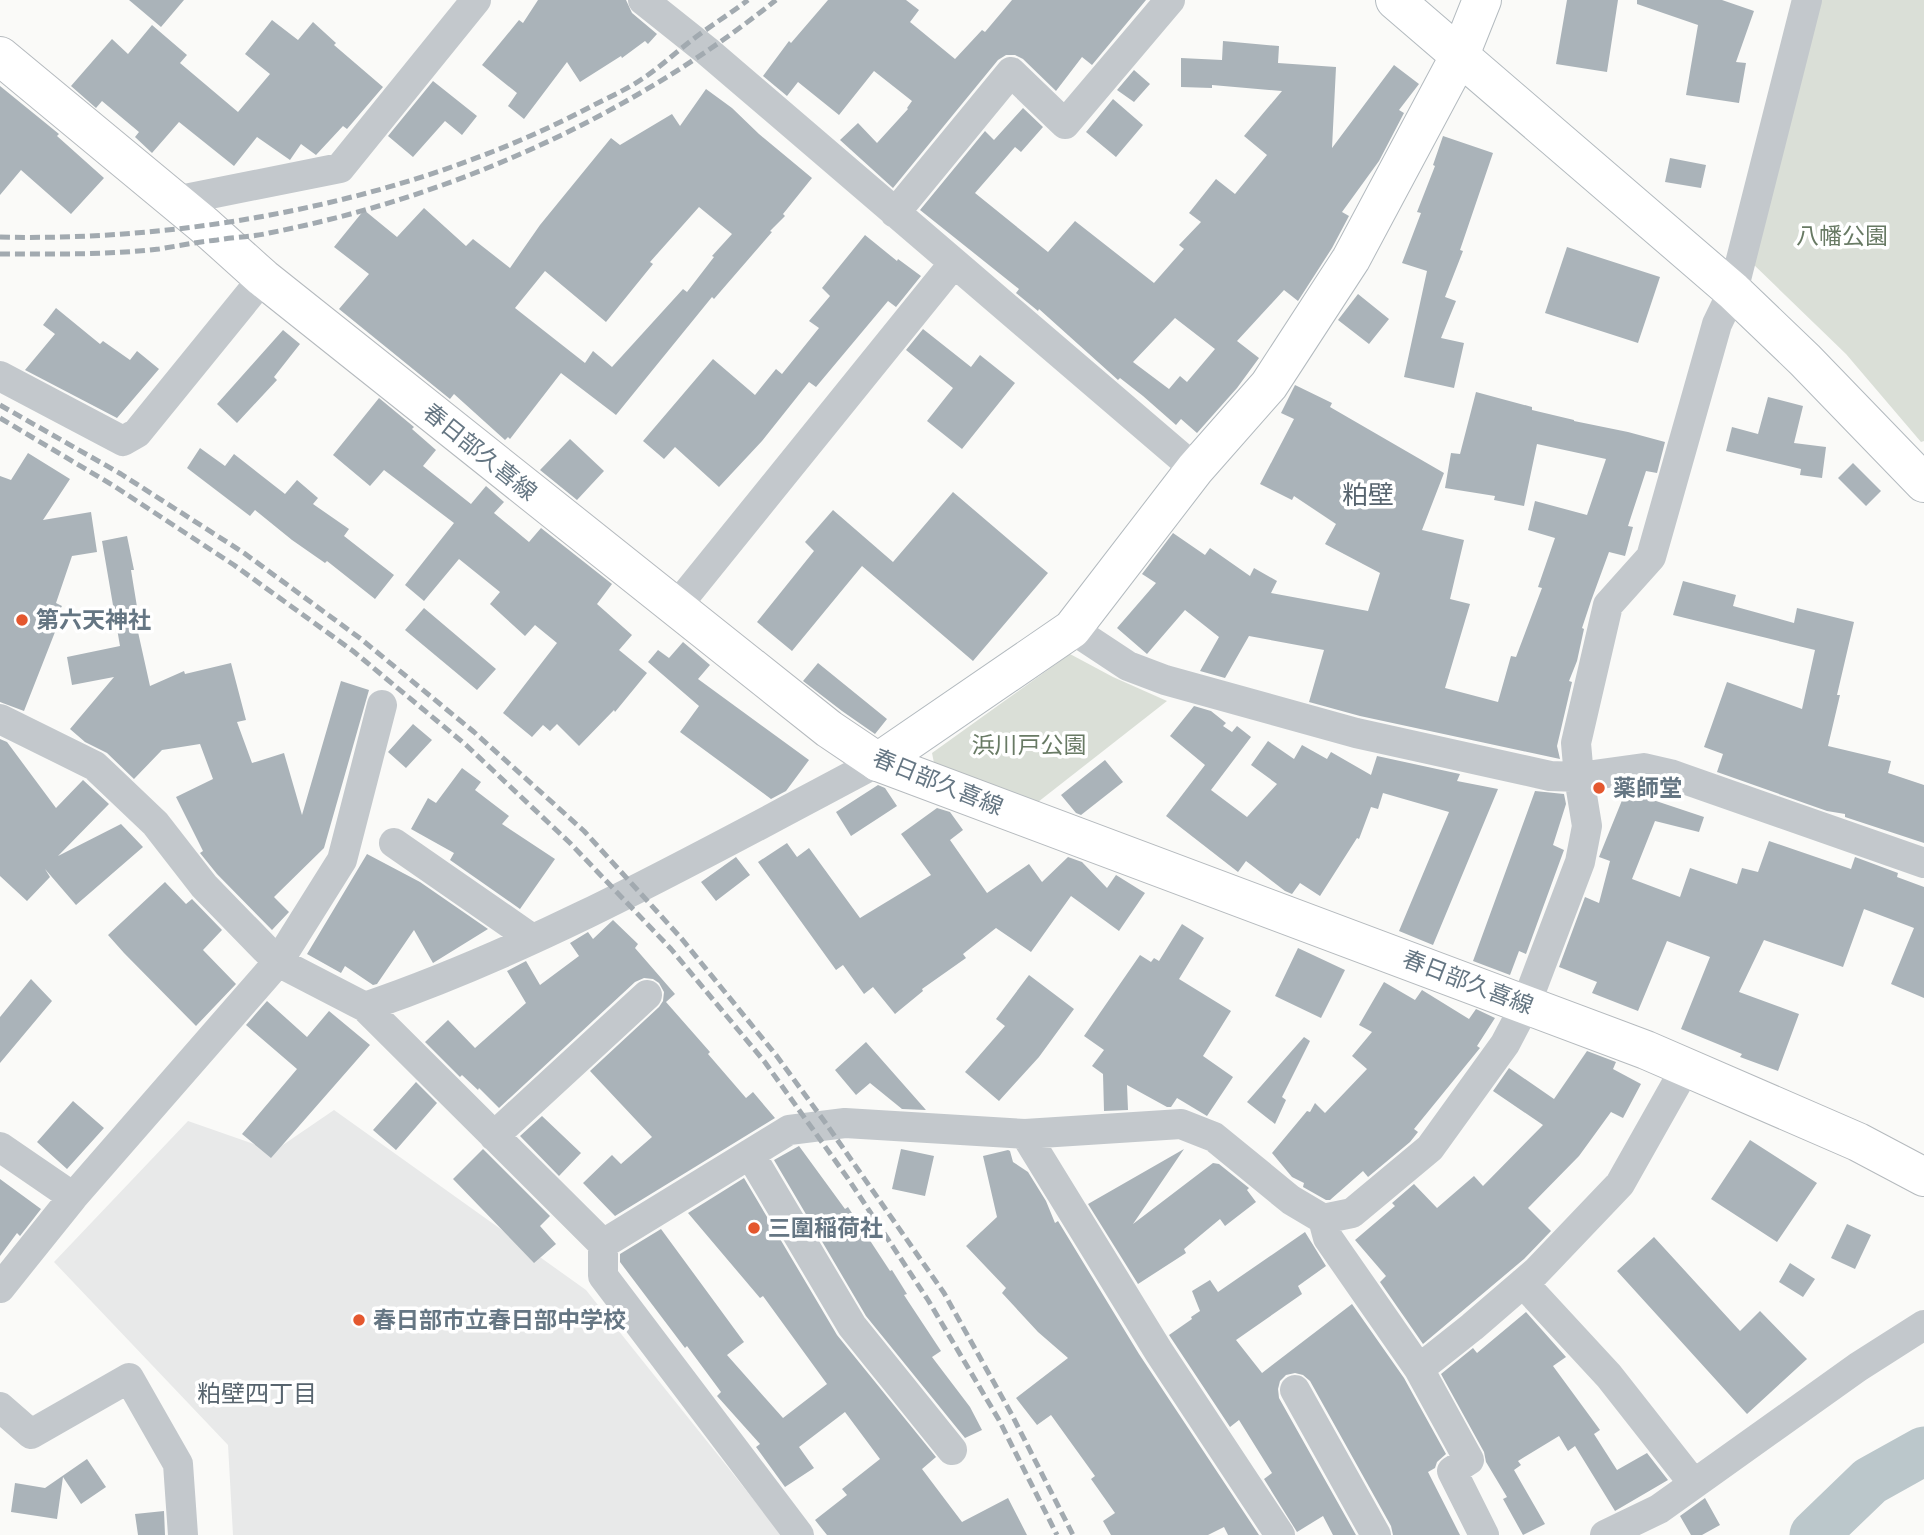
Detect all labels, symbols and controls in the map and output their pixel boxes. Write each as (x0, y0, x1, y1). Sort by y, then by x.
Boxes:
park label: 八幡公園 (1796, 222, 1888, 250)
street label: 春日部久喜線 (418, 398, 542, 506)
district label: 粕壁 (1342, 479, 1394, 511)
place label: 第六天神社 (36, 606, 151, 634)
marker: 第六天神社 (14, 612, 30, 628)
park label: 浜川戸公園 (972, 731, 1087, 759)
street label: 春日部久喜線 (869, 743, 1007, 821)
place label: 薬師堂 (1613, 774, 1682, 802)
marker: 薬師堂 (1591, 780, 1607, 796)
street label: 春日部久喜線 (1399, 944, 1537, 1020)
place label: 三圍稲荷社 (768, 1214, 883, 1242)
marker: 三圍稲荷社 (746, 1220, 762, 1236)
place label: 春日部市立春日部中学校 (373, 1306, 626, 1334)
marker: 春日部市立春日部中学校 (351, 1312, 367, 1328)
district label: 粕壁四丁目 (197, 1379, 317, 1408)

